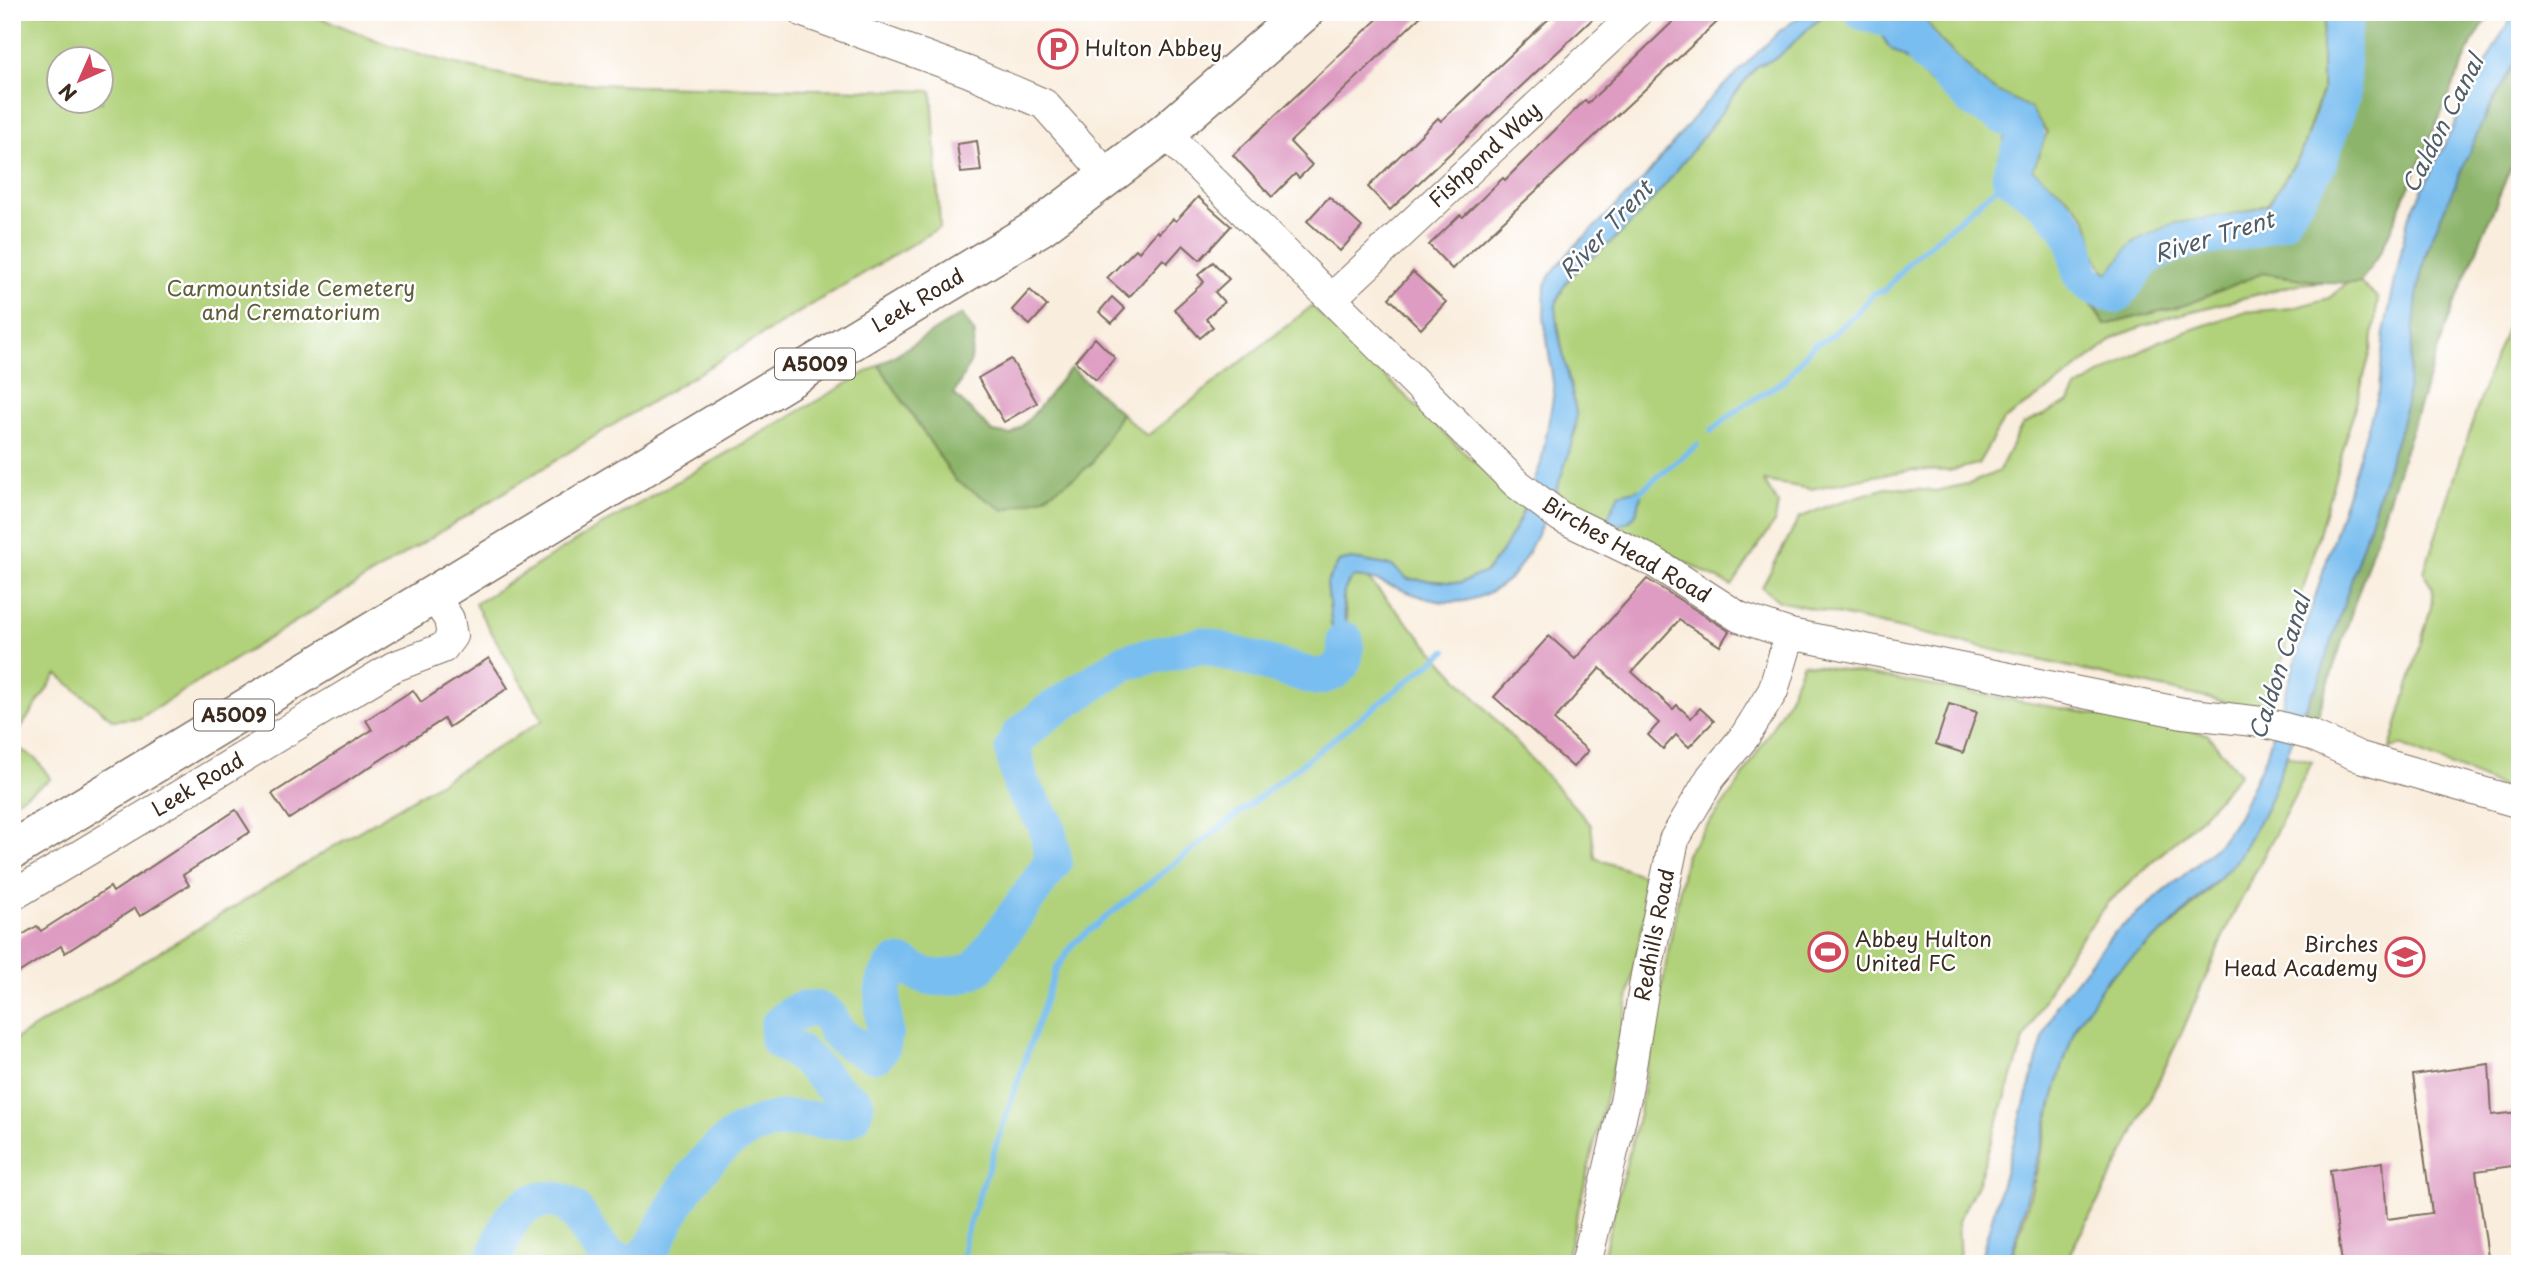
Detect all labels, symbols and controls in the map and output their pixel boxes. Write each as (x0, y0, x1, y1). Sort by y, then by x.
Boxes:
parking icon: Hulton Abbey (1037, 28, 1079, 70)
place label: Hulton Abbey (1085, 31, 1222, 63)
water label: Caldon Canal (2392, 45, 2493, 199)
north arrow (46, 46, 116, 116)
text: N (52, 78, 82, 108)
street label: Fishpond Way (1420, 93, 1547, 214)
water label: River Trent (1550, 170, 1662, 286)
water label: River Trent (2149, 200, 2280, 270)
street label: Leek Road (865, 259, 969, 339)
park label: Carmountside Cemetery and Crematorium (167, 271, 415, 327)
road number: A5009 (775, 348, 855, 380)
street label: Birches Head Road (1536, 487, 1718, 610)
water label: Caldon Canal (2239, 586, 2320, 744)
road number: A5009 (194, 700, 274, 730)
street label: Leek Road (145, 743, 249, 823)
street label: Redhills Road (1625, 866, 1682, 1004)
place label: Abbey Hulton United FC (1855, 922, 1992, 978)
place label: Birches Head Academy (2224, 927, 2378, 983)
sports icon: Abbey Hulton United FC (1807, 931, 1849, 973)
school or university icon: Birches Head Academy (2384, 936, 2426, 978)

